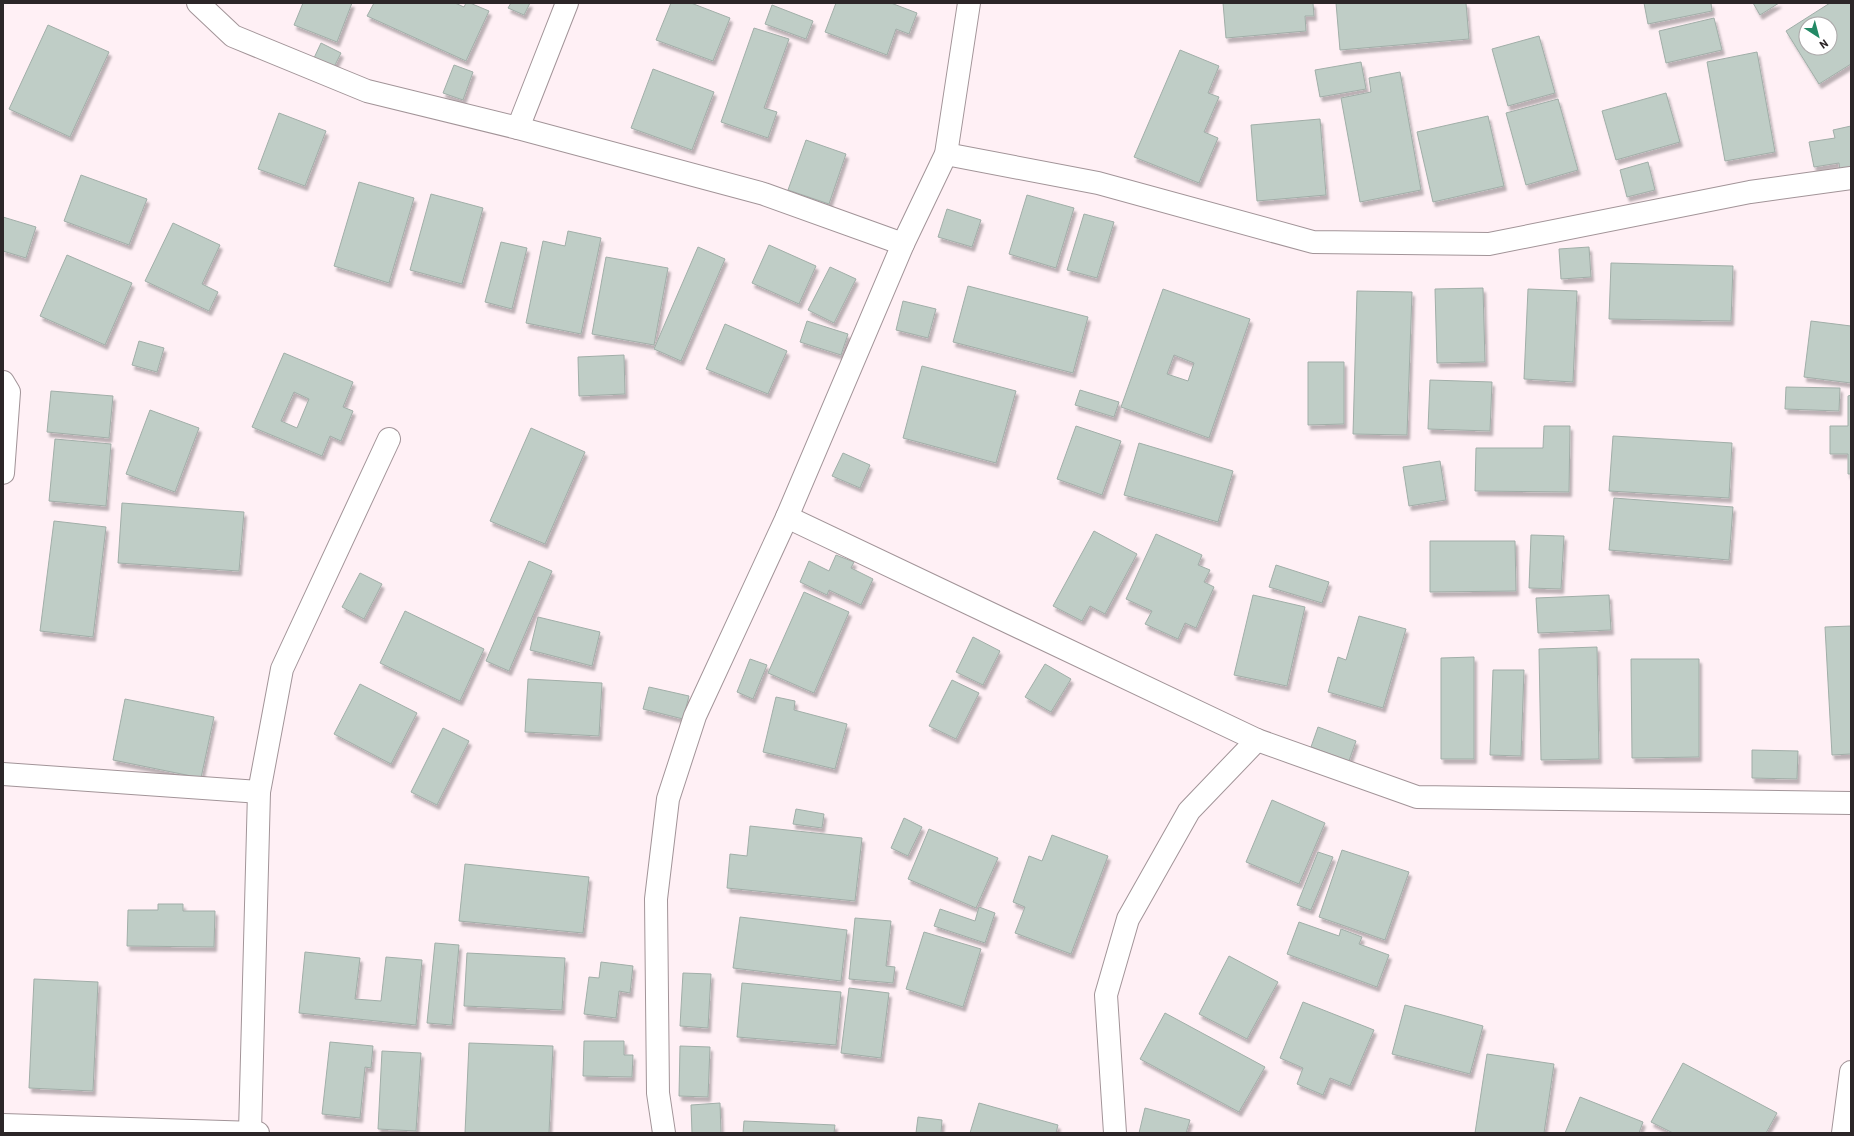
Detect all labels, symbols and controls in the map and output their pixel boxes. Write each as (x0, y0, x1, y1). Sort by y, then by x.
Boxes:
north arrow (1798, 16, 1838, 56)
text: N (1817, 37, 1831, 52)

